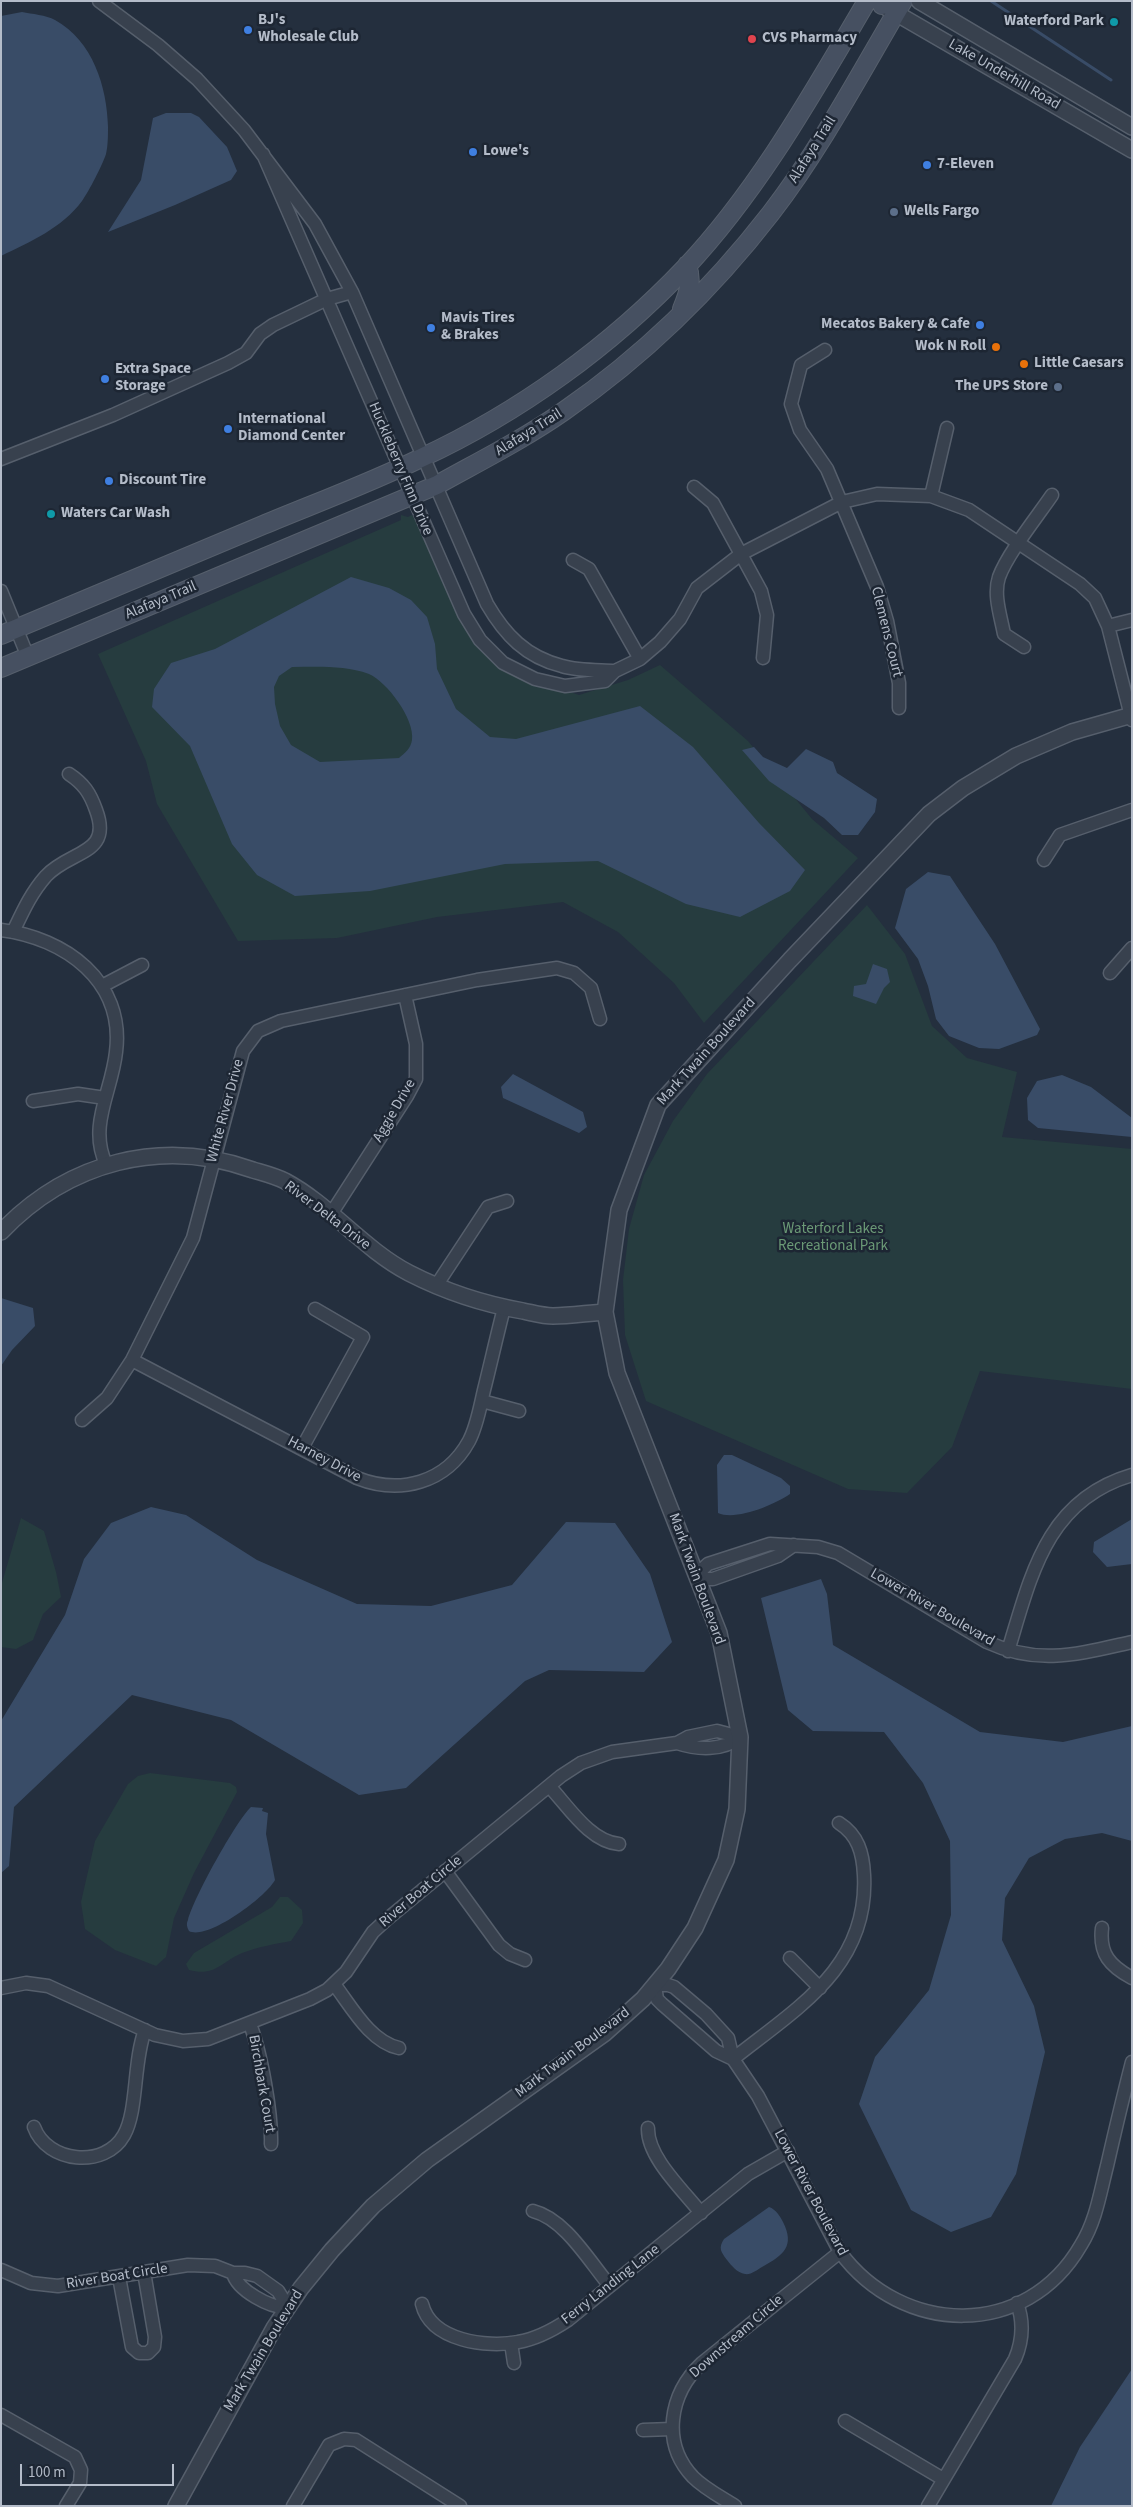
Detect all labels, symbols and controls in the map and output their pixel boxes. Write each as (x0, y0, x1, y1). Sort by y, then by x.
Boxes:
place label: BJ's Wholesale Club (258, 12, 359, 47)
place label: Waterford Park (1004, 13, 1104, 31)
marker: Waterford Park (1108, 16, 1120, 28)
marker: BJ's Wholesale Club (242, 24, 254, 36)
place label: CVS Pharmacy (762, 30, 857, 48)
marker: CVS Pharmacy (746, 33, 758, 45)
street label: Lake Underhill Road (945, 36, 1063, 114)
street label: Alafaya Trail (785, 113, 841, 187)
place label: Lowe's (483, 143, 529, 161)
marker: Lowe's (467, 146, 479, 158)
place label: 7-Eleven (937, 156, 994, 174)
marker: 7-Eleven (921, 159, 933, 171)
place label: Wells Fargo (904, 203, 979, 221)
marker: Wells Fargo (888, 206, 900, 218)
place label: Mavis Tires & Brakes (441, 310, 515, 345)
place label: Mecatos Bakery & Cafe (821, 316, 970, 334)
marker: Mecatos Bakery & Cafe (974, 319, 986, 331)
marker: Mavis Tires & Brakes (425, 322, 437, 334)
place label: Wok N Roll (915, 338, 986, 356)
marker: Wok N Roll (990, 341, 1002, 353)
place label: Little Caesars (1034, 355, 1124, 373)
marker: Little Caesars (1018, 358, 1030, 370)
place label: Extra Space Storage (115, 361, 191, 396)
marker: Extra Space Storage (99, 373, 111, 385)
place label: The UPS Store (955, 378, 1048, 396)
marker: The UPS Store (1052, 381, 1064, 393)
street label: Huckleberry Finn Drive (364, 400, 436, 538)
street label: Alafaya Trail (492, 405, 566, 461)
place label: International Diamond Center (238, 411, 345, 446)
marker: International Diamond Center (222, 423, 234, 435)
place label: Discount Tire (119, 472, 206, 490)
marker: Discount Tire (103, 475, 115, 487)
place label: Waters Car Wash (61, 505, 170, 523)
marker: Waters Car Wash (45, 508, 57, 520)
street label: Alafaya Trail (123, 578, 199, 624)
street label: Clemens Court (866, 585, 906, 679)
street label: Mark Twain Boulevard (654, 994, 760, 1110)
street label: White River Drive (204, 1057, 248, 1165)
street label: Aggie Drive (370, 1076, 420, 1146)
street label: River Delta Drive (280, 1178, 374, 1254)
park label: Waterford Lakes Recreational Park (778, 1221, 888, 1256)
street label: Harney Drive (284, 1433, 364, 1487)
street label: Mark Twain Boulevard (664, 1511, 728, 1647)
street label: Lower River Boulevard (867, 1565, 997, 1651)
street label: River Boat Circle (376, 1852, 466, 1932)
street label: Mark Twain Boulevard (512, 2004, 634, 2102)
street label: Birchbark Court (244, 2034, 278, 2134)
street label: Lower River Boulevard (769, 2127, 851, 2259)
street label: Ferry Landing Lane (558, 2241, 664, 2329)
street label: River Boat Circle (65, 2260, 169, 2294)
street label: Mark Twain Boulevard (221, 2287, 307, 2415)
street label: Downstream Circle (687, 2291, 787, 2383)
scale bar (22, 2454, 176, 2486)
text: 100 m (28, 2462, 66, 2483)

